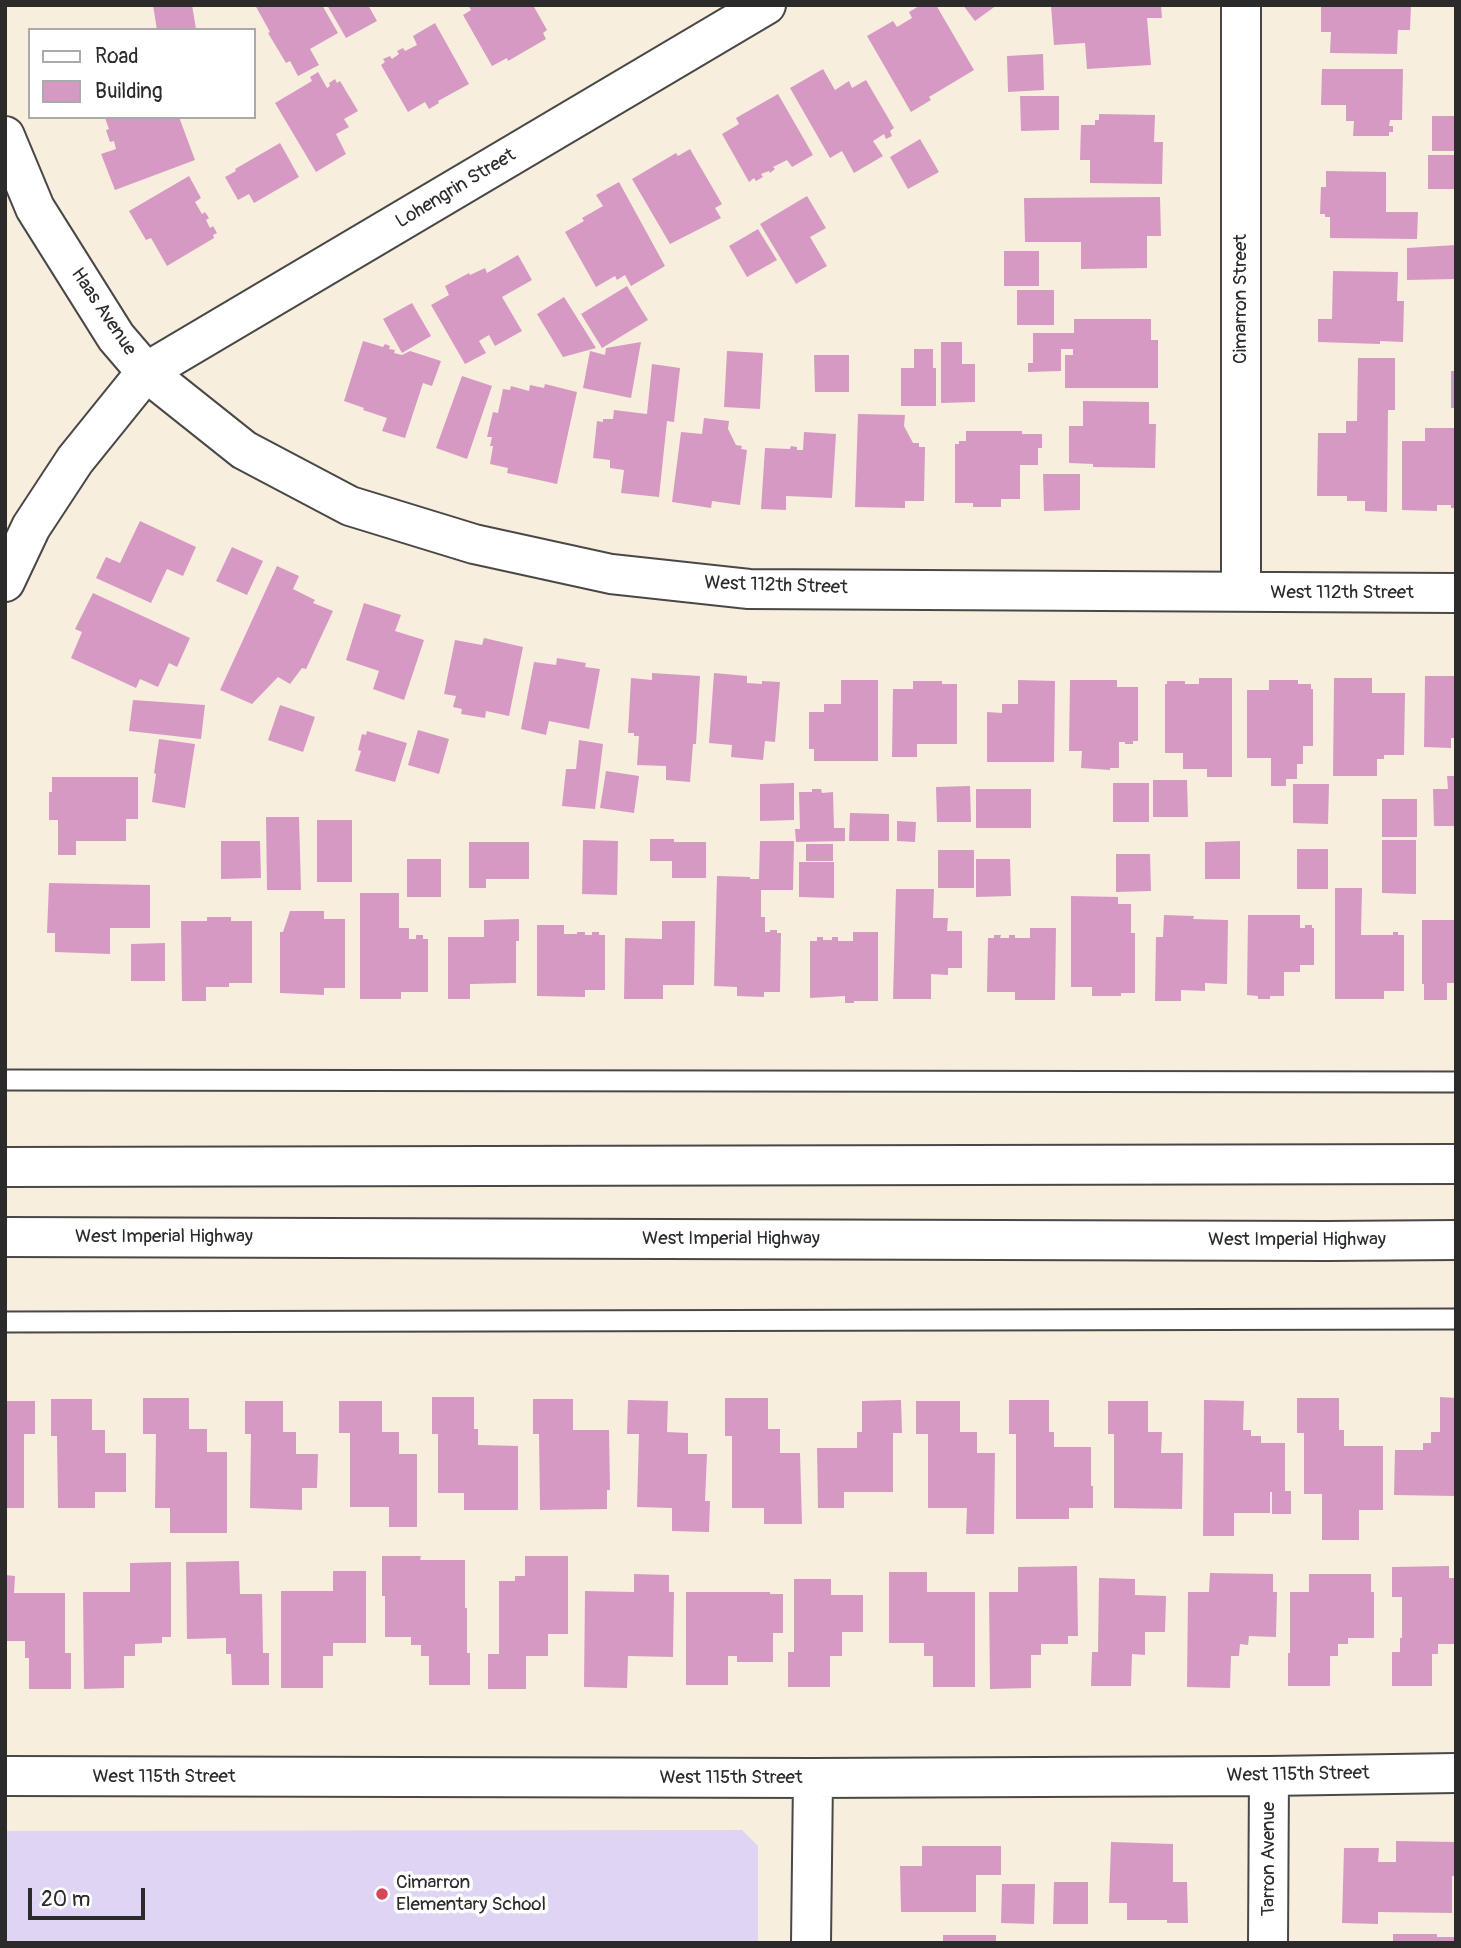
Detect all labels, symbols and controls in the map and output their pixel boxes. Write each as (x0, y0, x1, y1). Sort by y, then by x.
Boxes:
legend (28, 28, 256, 119)
text: Road (95, 43, 139, 70)
text: Building (95, 78, 162, 105)
street label: Lohengrin Street (392, 144, 520, 234)
street label: Cimarron Street (1230, 234, 1252, 364)
street label: Haas Avenue (65, 264, 141, 360)
street label: West 112th Street (704, 572, 848, 600)
street label: West 112th Street (1270, 582, 1414, 604)
street label: West Imperial Highway (75, 1226, 253, 1248)
street label: West Imperial Highway (642, 1228, 820, 1250)
street label: West Imperial Highway (1208, 1229, 1386, 1251)
street label: West 115th Street (1226, 1762, 1370, 1788)
street label: West 115th Street (92, 1766, 236, 1788)
street label: West 115th Street (659, 1767, 803, 1789)
street label: Tarron Avenue (1258, 1802, 1280, 1916)
place label: Cimarron Elementary School (396, 1872, 546, 1916)
scale bar (32, 1874, 149, 1918)
text: 20 m (41, 1886, 90, 1913)
marker: Cimarron Elementary School (374, 1886, 390, 1902)

